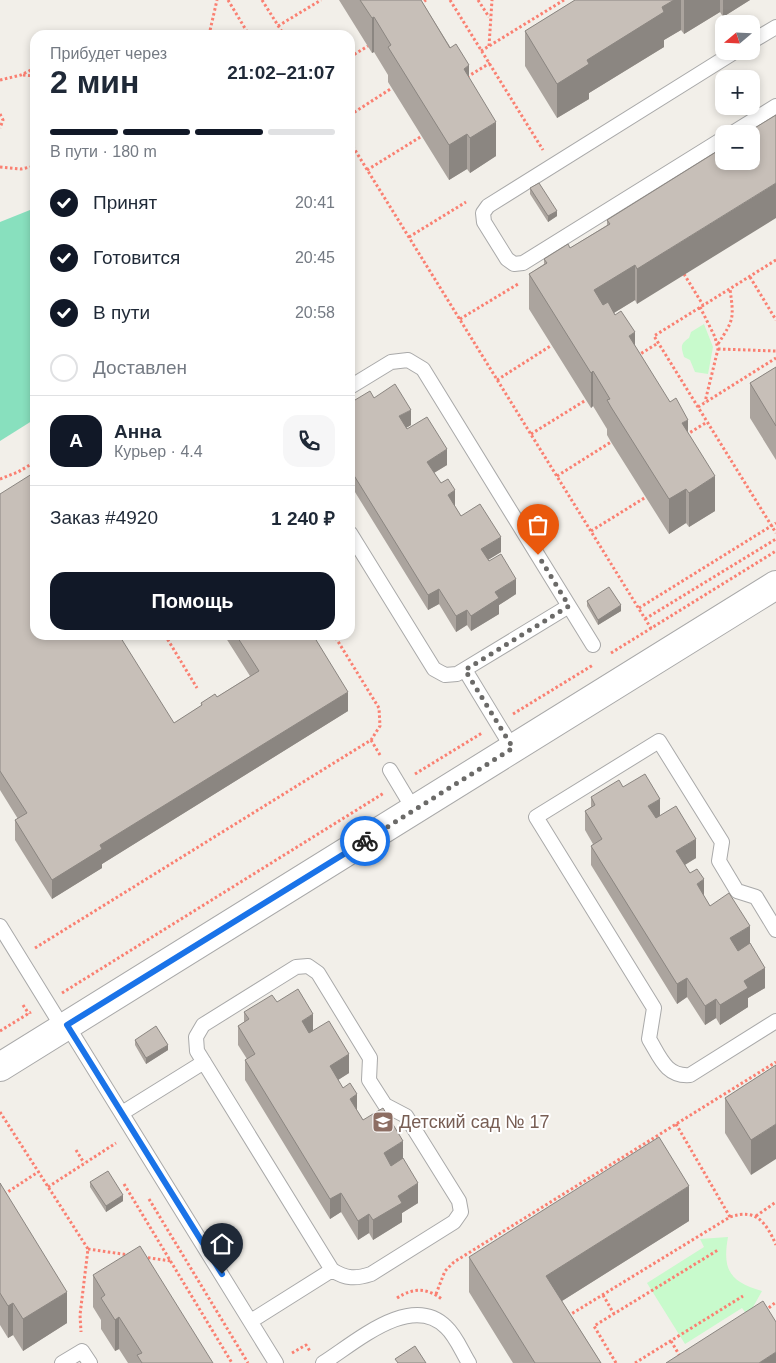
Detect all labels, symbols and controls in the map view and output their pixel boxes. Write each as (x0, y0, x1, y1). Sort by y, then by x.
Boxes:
north arrow (715, 15, 760, 60)
map controls (715, 15, 760, 170)
text: Прибудет через (50, 45, 167, 62)
text: 21:02–21:07 (227, 62, 335, 83)
text: 2 мин (50, 64, 139, 100)
button: + (715, 70, 760, 115)
button: − (715, 125, 760, 170)
text: В пути · 180 m (50, 143, 157, 160)
icon: check (50, 189, 78, 217)
text: Принят (93, 192, 157, 213)
text: 20:41 (295, 194, 335, 211)
icon: check (50, 244, 78, 272)
text: Готовится (93, 247, 180, 268)
text: 20:45 (295, 249, 335, 266)
icon: check (50, 299, 78, 327)
text: В пути (93, 302, 150, 323)
text: 20:58 (295, 304, 335, 321)
text: Доставлен (93, 357, 187, 378)
button: phone (283, 415, 335, 467)
text: Анна (114, 421, 161, 442)
text: А (69, 430, 83, 451)
text: Курьер · 4.4 (114, 443, 203, 460)
pin (517, 504, 559, 555)
text: Заказ #4920 (50, 507, 158, 528)
text: 1 240 ₽ (271, 508, 335, 529)
icon: bag (524, 511, 552, 539)
button: Помощь (50, 572, 335, 630)
courier (340, 816, 390, 866)
icon: bike (351, 827, 379, 855)
school or university icon: Детский сад № 17 (371, 1110, 395, 1134)
place label: Детский сад № 17 (399, 1112, 549, 1132)
pin (201, 1223, 243, 1274)
icon: home (208, 1230, 236, 1258)

